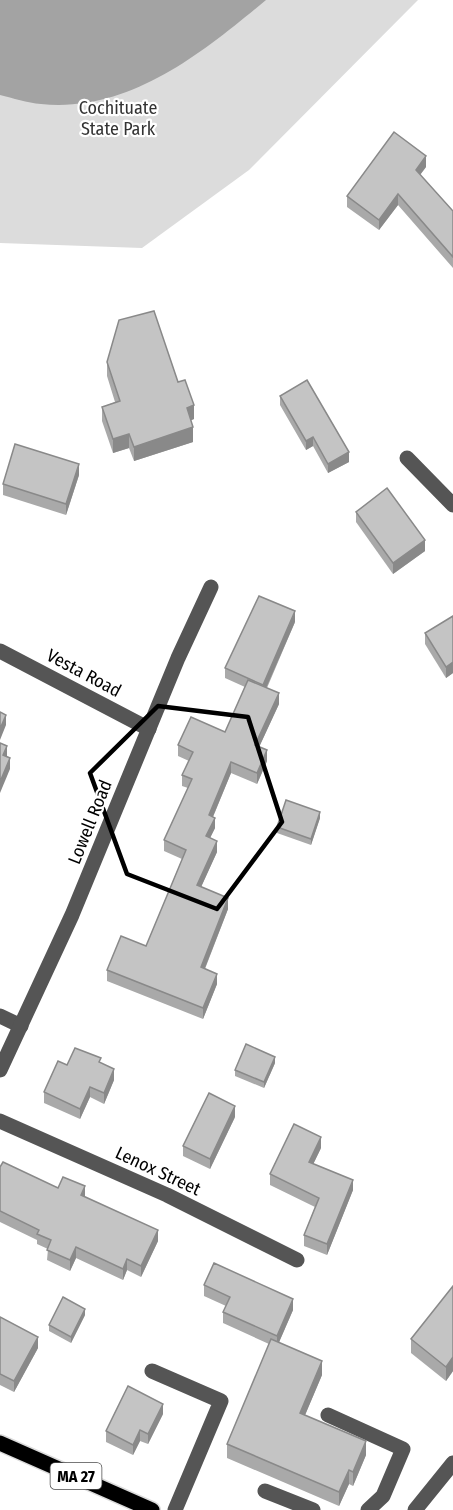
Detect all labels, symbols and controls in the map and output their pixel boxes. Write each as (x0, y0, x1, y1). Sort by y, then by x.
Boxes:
park label: Cochituate State Park (79, 97, 157, 140)
street label: Vesta Road (43, 644, 125, 702)
street label: Lowell Road (63, 777, 117, 867)
street label: Lenox Street (112, 1142, 204, 1200)
road number: MA 27 (50, 1463, 101, 1489)

